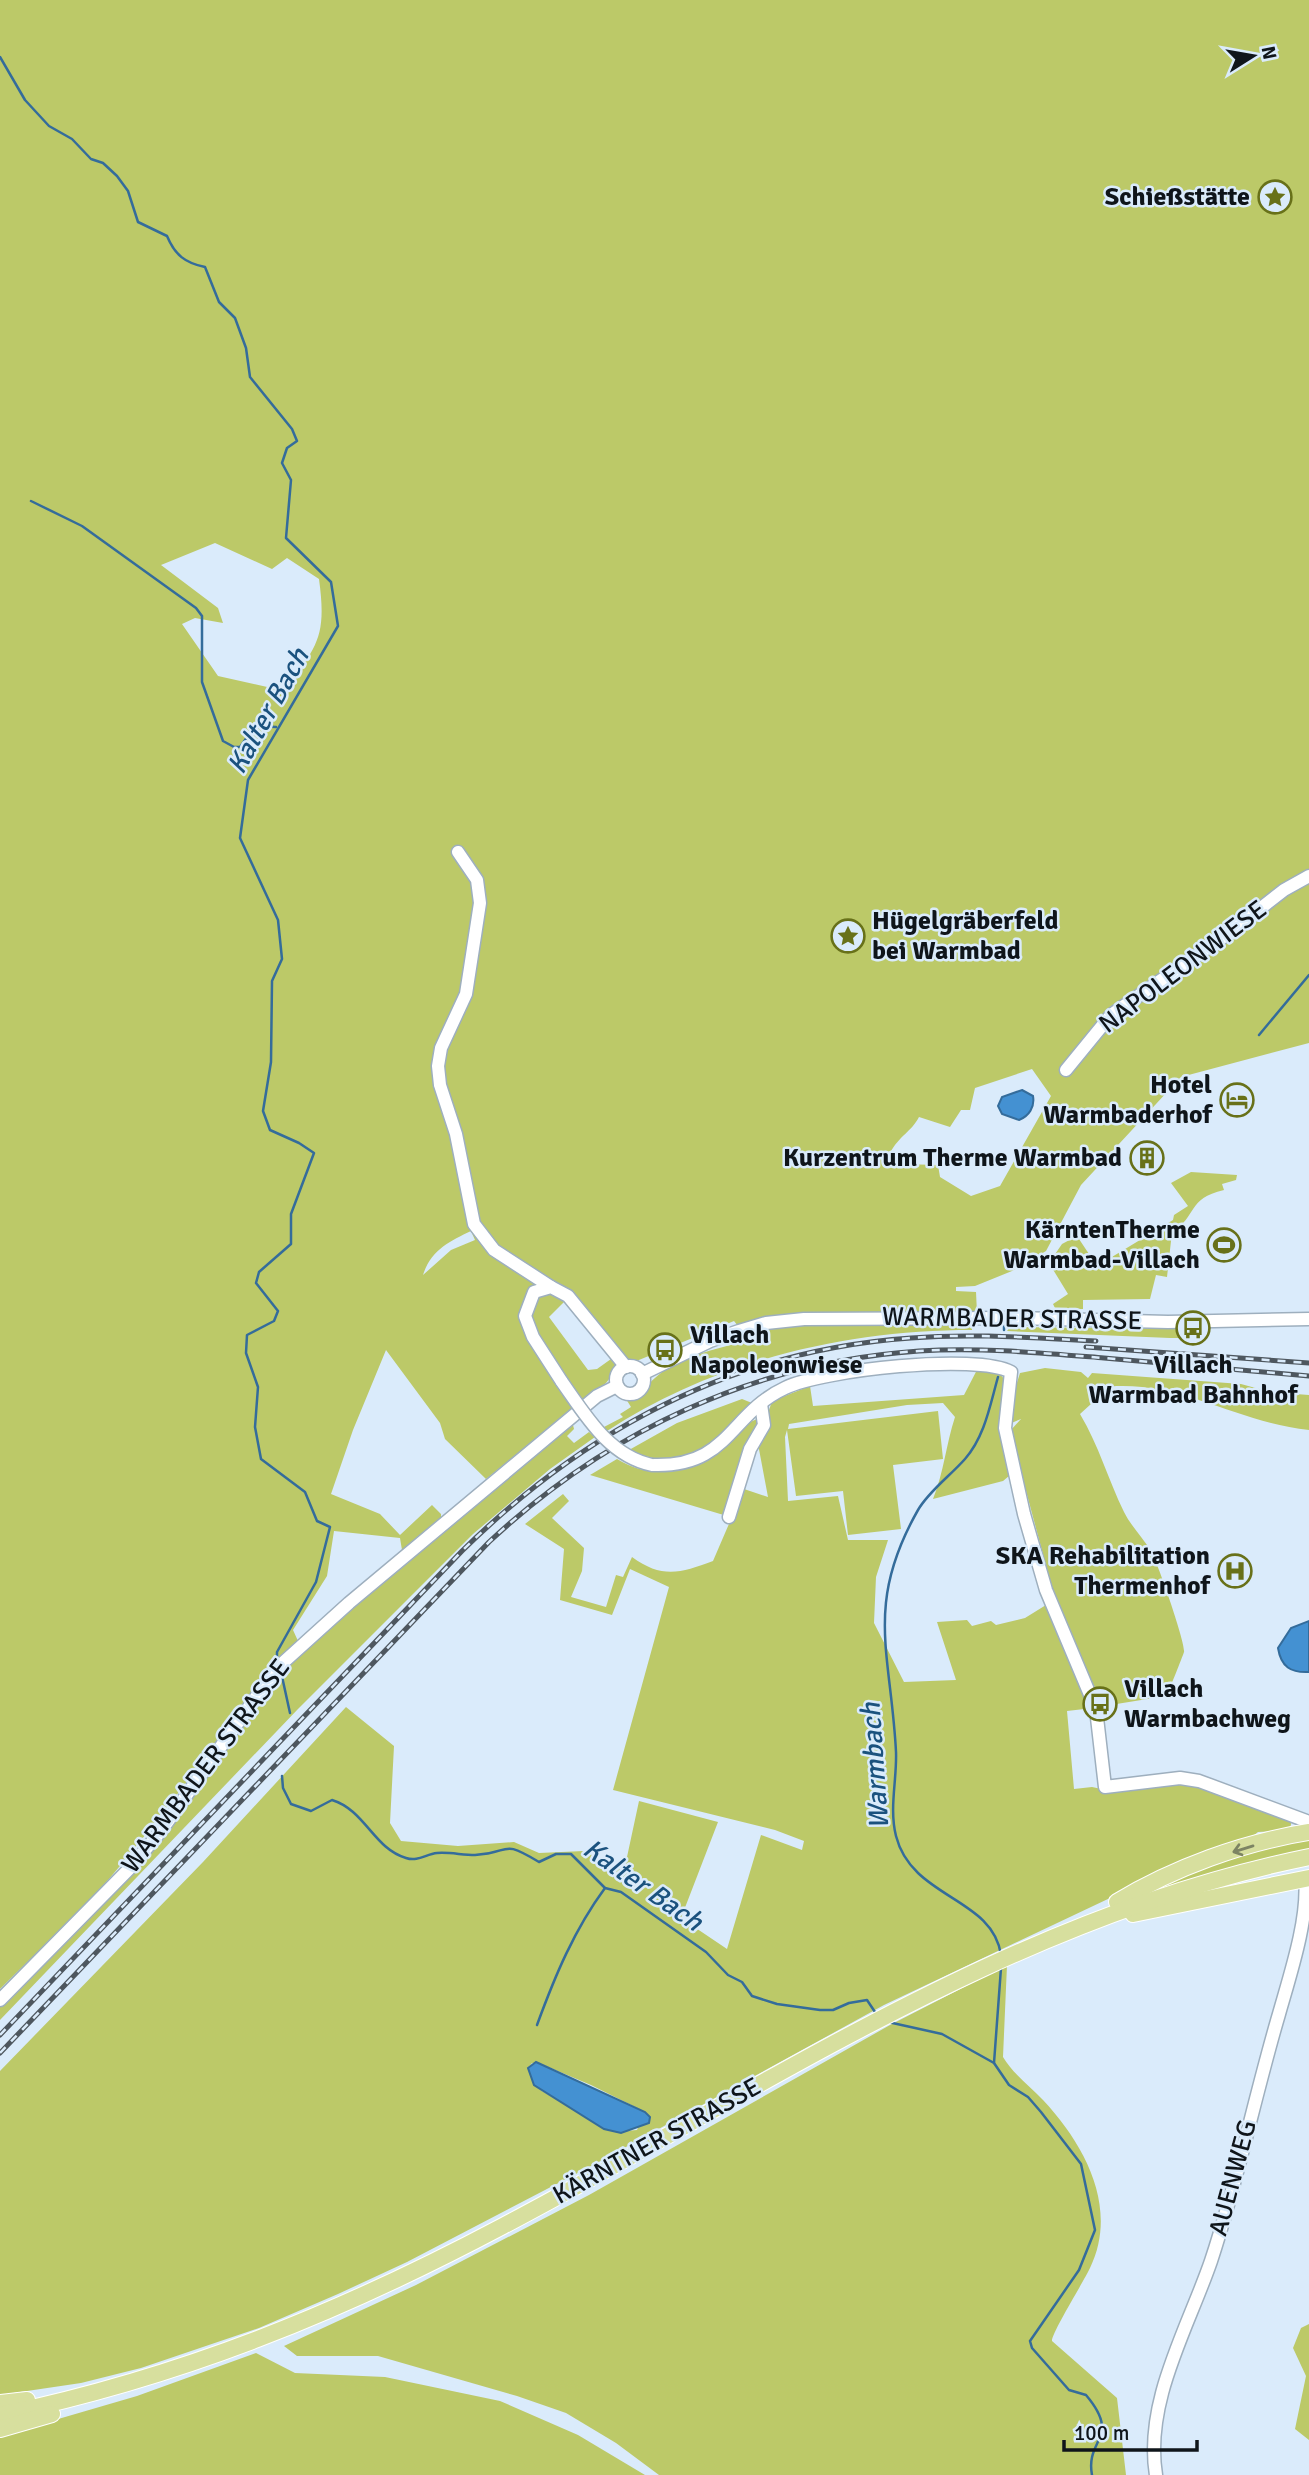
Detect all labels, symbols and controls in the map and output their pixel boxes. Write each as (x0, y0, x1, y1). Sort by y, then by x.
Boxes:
north arrow (1218, 21, 1288, 91)
text: N (1256, 44, 1282, 62)
place icon: Schießstätte (1256, 178, 1294, 216)
place label: Schießstätte (1105, 181, 1250, 213)
water label: Kalter Bach (220, 642, 317, 780)
street label: NAPOLEONWIESE (1093, 894, 1273, 1040)
place label: Hügelgräberfeld bei Warmbad (872, 905, 1059, 967)
place icon: Hügelgräberfeld bei Warmbad (829, 917, 867, 955)
place label: Hotel Warmbaderhof (1043, 1069, 1214, 1131)
hotel icon: Hotel Warmbaderhof (1218, 1081, 1256, 1119)
building icon: Kurzentrum Therme Warmbad (1128, 1139, 1166, 1177)
place label: Kurzentrum Therme Warmbad (783, 1142, 1122, 1174)
place label: KärntenTherme Warmbad-Villach (1003, 1214, 1200, 1276)
sports icon: KärntenTherme Warmbad-Villach (1205, 1226, 1243, 1264)
street label: WARMBADER STRASSE (882, 1301, 1142, 1337)
bus stop icon: Villach Warmbad Bahnhof (1174, 1309, 1212, 1347)
place label: Villach Napoleonwiese (690, 1319, 863, 1381)
bus stop icon: Villach Napoleonwiese (646, 1331, 684, 1369)
place label: Villach Warmbad Bahnhof (1089, 1349, 1299, 1411)
place label: SKA Rehabilitation Thermenhof (996, 1540, 1212, 1602)
hospital icon: SKA Rehabilitation Thermenhof (1216, 1552, 1254, 1590)
street label: WARMBADER STRASSE (115, 1653, 297, 1879)
place label: Villach Warmbachweg (1124, 1673, 1291, 1735)
bus stop icon: Villach Warmbachweg (1081, 1685, 1119, 1723)
water label: Warmbach (854, 1701, 896, 1830)
water label: Kalter Bach (577, 1831, 710, 1939)
one-way arrow (1232, 1843, 1254, 1856)
street label: KÄRNTNER STRASSE (547, 2071, 767, 2211)
street label: AUENWEG (1202, 2117, 1264, 2239)
scale bar (1064, 2408, 1197, 2452)
text: 100 m (1074, 2420, 1129, 2446)

